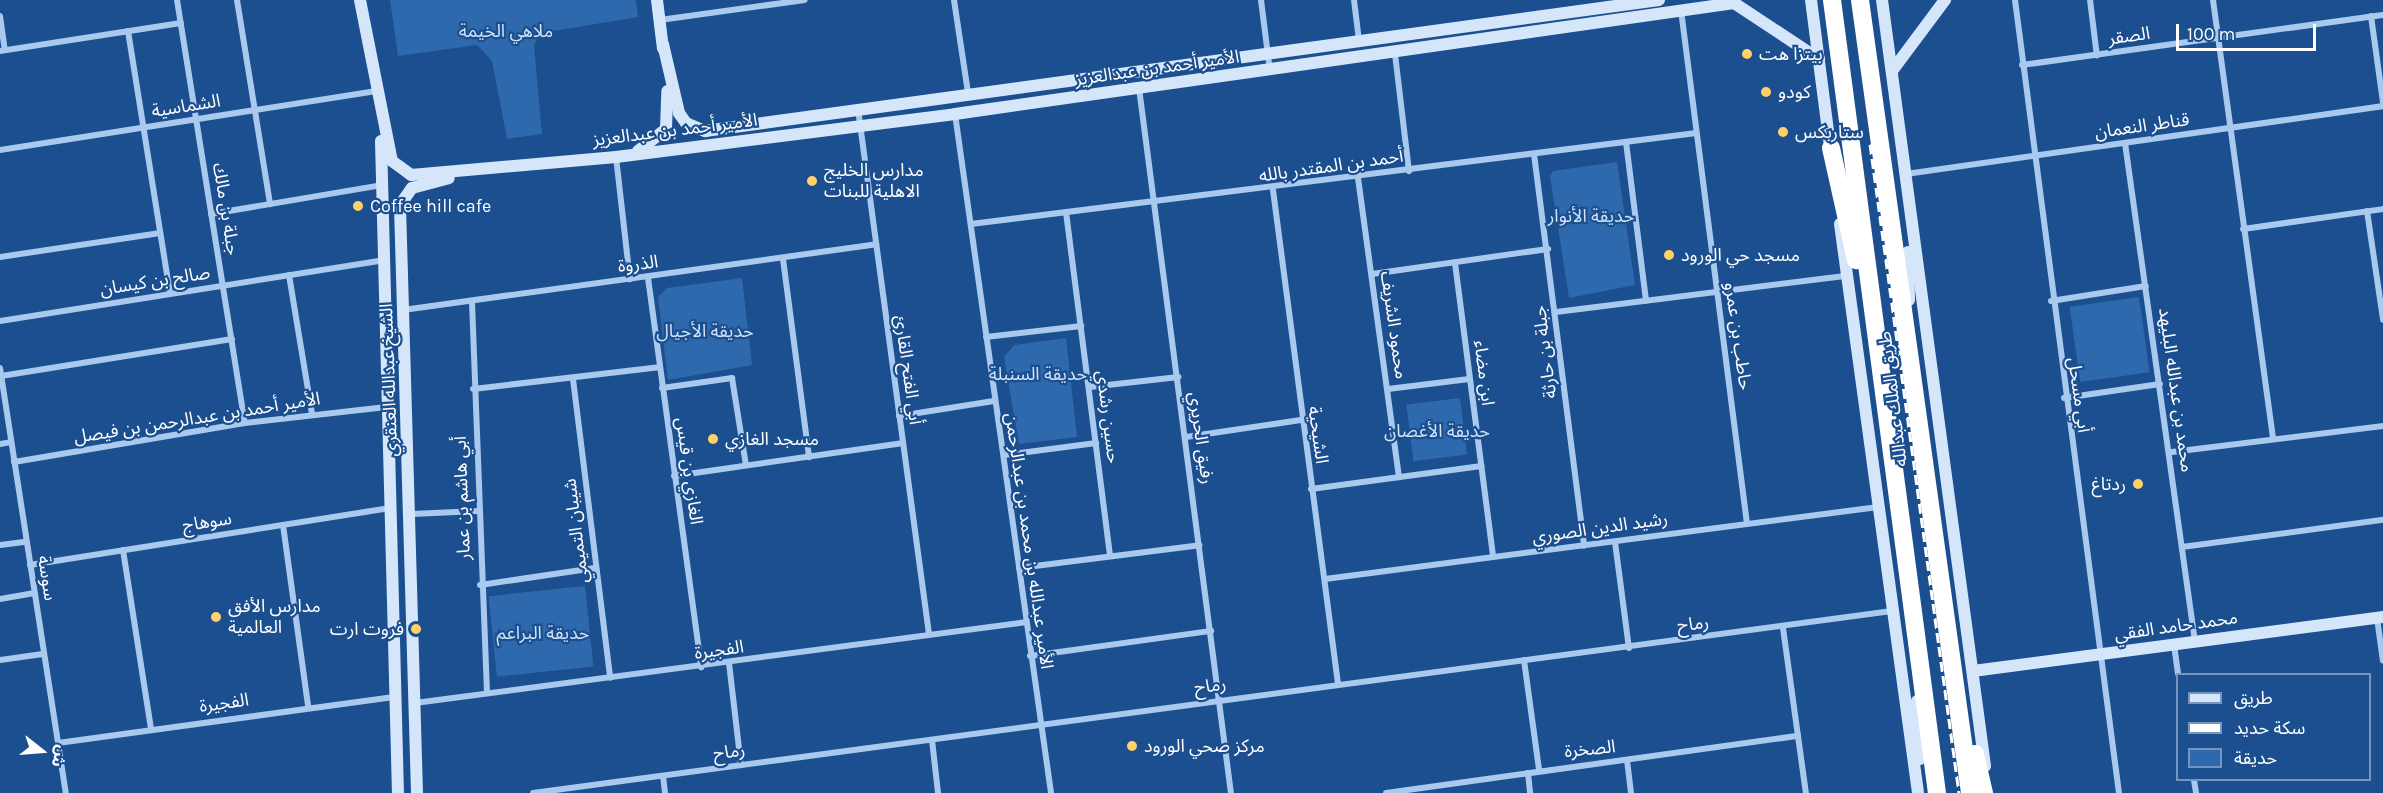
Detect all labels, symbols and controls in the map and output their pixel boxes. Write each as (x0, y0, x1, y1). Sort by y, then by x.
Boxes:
scale bar (2179, 12, 2318, 50)
park label: ملاهي الخيمة (459, 20, 553, 42)
street label: الصقر (2107, 22, 2151, 50)
text: 100 m (2187, 23, 2235, 45)
place label: بيتزا هت (1759, 43, 1823, 65)
street label: الأمير أحمد بن عبدالعزيز (1073, 46, 1241, 90)
marker: بيتزا هت (1740, 47, 1754, 61)
place label: كودو (1778, 81, 1811, 103)
marker: كودو (1759, 85, 1773, 99)
street label: الشماسية (150, 90, 222, 122)
street label: الأمير أحمد بن عبدالعزيز (591, 109, 759, 151)
street label: قناطر النعمان (2093, 109, 2191, 143)
place label: ستاربكس (1795, 121, 1864, 143)
marker: ستاربكس (1776, 125, 1790, 139)
street label: أحمد بن المقتدر بالله (1257, 145, 1405, 187)
place label: مدارس الخليج الاهلية للبنات (824, 160, 924, 202)
street label: جبلة بن مالك (208, 161, 244, 257)
marker: مدارس الخليج الاهلية للبنات (805, 174, 819, 188)
place label: Coffee hill cafe (370, 195, 491, 217)
marker: Coffee hill cafe (351, 199, 365, 213)
park label: حديقة الأنوار (1548, 205, 1634, 227)
place label: مسجد حي الورود (1681, 244, 1800, 266)
marker: مسجد حي الورود (1662, 248, 1676, 262)
street label: الذروة (617, 251, 659, 277)
street label: صالح بن كيسان (98, 262, 212, 300)
street label: محمود الشريف (1376, 270, 1412, 380)
street label: حاطب بن عمرو (1720, 281, 1756, 391)
street label: الشيخ عبدالله العنقري (376, 303, 402, 457)
street label: جبلة بن حارثة (1529, 304, 1561, 400)
street label: محمد بن عبدالله البليهد (2154, 307, 2198, 473)
street label: أبي الفتح القارئ (890, 314, 926, 426)
park label: حديقة الأجيال (656, 320, 754, 342)
street label: طريق الملك عبدالله (1874, 330, 1912, 468)
street label: ابن مضاء (1469, 339, 1499, 407)
street label: أبي مسحل (2063, 356, 2095, 434)
park label: حديقة السنبلة (989, 363, 1087, 385)
street label: حسين رشدي (1092, 369, 1124, 465)
street label: الأمير أحمد بن عبدالرحمن بن فيصل (72, 388, 322, 448)
street label: رفيق الحريري (1184, 391, 1218, 485)
street label: الشيحية (1303, 405, 1333, 465)
street label: الأمير عبدالله بن محمد بن عبدالرحمن (1000, 411, 1058, 671)
street label: الغازي بن قيس (671, 416, 707, 526)
park label: حديقة الأغصان (1384, 420, 1490, 442)
place label: مسجد الغازي (725, 428, 819, 450)
marker: مسجد الغازي (706, 432, 720, 446)
street label: أبي هاشم بن عمار (449, 436, 475, 560)
place label: ردتاغ (2092, 473, 2126, 495)
street label: شيبان التميمي (559, 477, 593, 585)
marker: ردتاغ (2131, 477, 2145, 491)
street label: سوهاج (181, 507, 233, 537)
street label: رشيد الدين الصوري (1531, 508, 1669, 548)
street label: سوسة (33, 554, 61, 602)
place label: مدارس الأفق العالمية (228, 596, 321, 638)
street label: محمد حامد الفقي (2113, 607, 2239, 645)
marker: مدارس الأفق العالمية (209, 610, 223, 624)
street label: رماح (1676, 611, 1710, 637)
place label: فروت ارت (330, 618, 404, 640)
marker: فروت ارت (409, 622, 423, 636)
park label: حديقة البراعم (497, 622, 589, 644)
street label: الفجيرة (693, 636, 745, 664)
street label: رماح (1193, 673, 1227, 699)
legend (2176, 673, 2371, 781)
text: طريق (2234, 687, 2273, 709)
street label: الفجيرة (198, 689, 250, 717)
text: سكة حديد (2234, 717, 2305, 739)
north arrow (12, 721, 72, 781)
place label: مركز صحي الورود (1144, 735, 1265, 757)
street label: الصخرة (1563, 736, 1617, 762)
street label: رماح (712, 739, 746, 765)
marker: مركز صحي الورود (1125, 739, 1139, 753)
text: ش (47, 743, 72, 770)
text: حديقة (2234, 747, 2277, 769)

